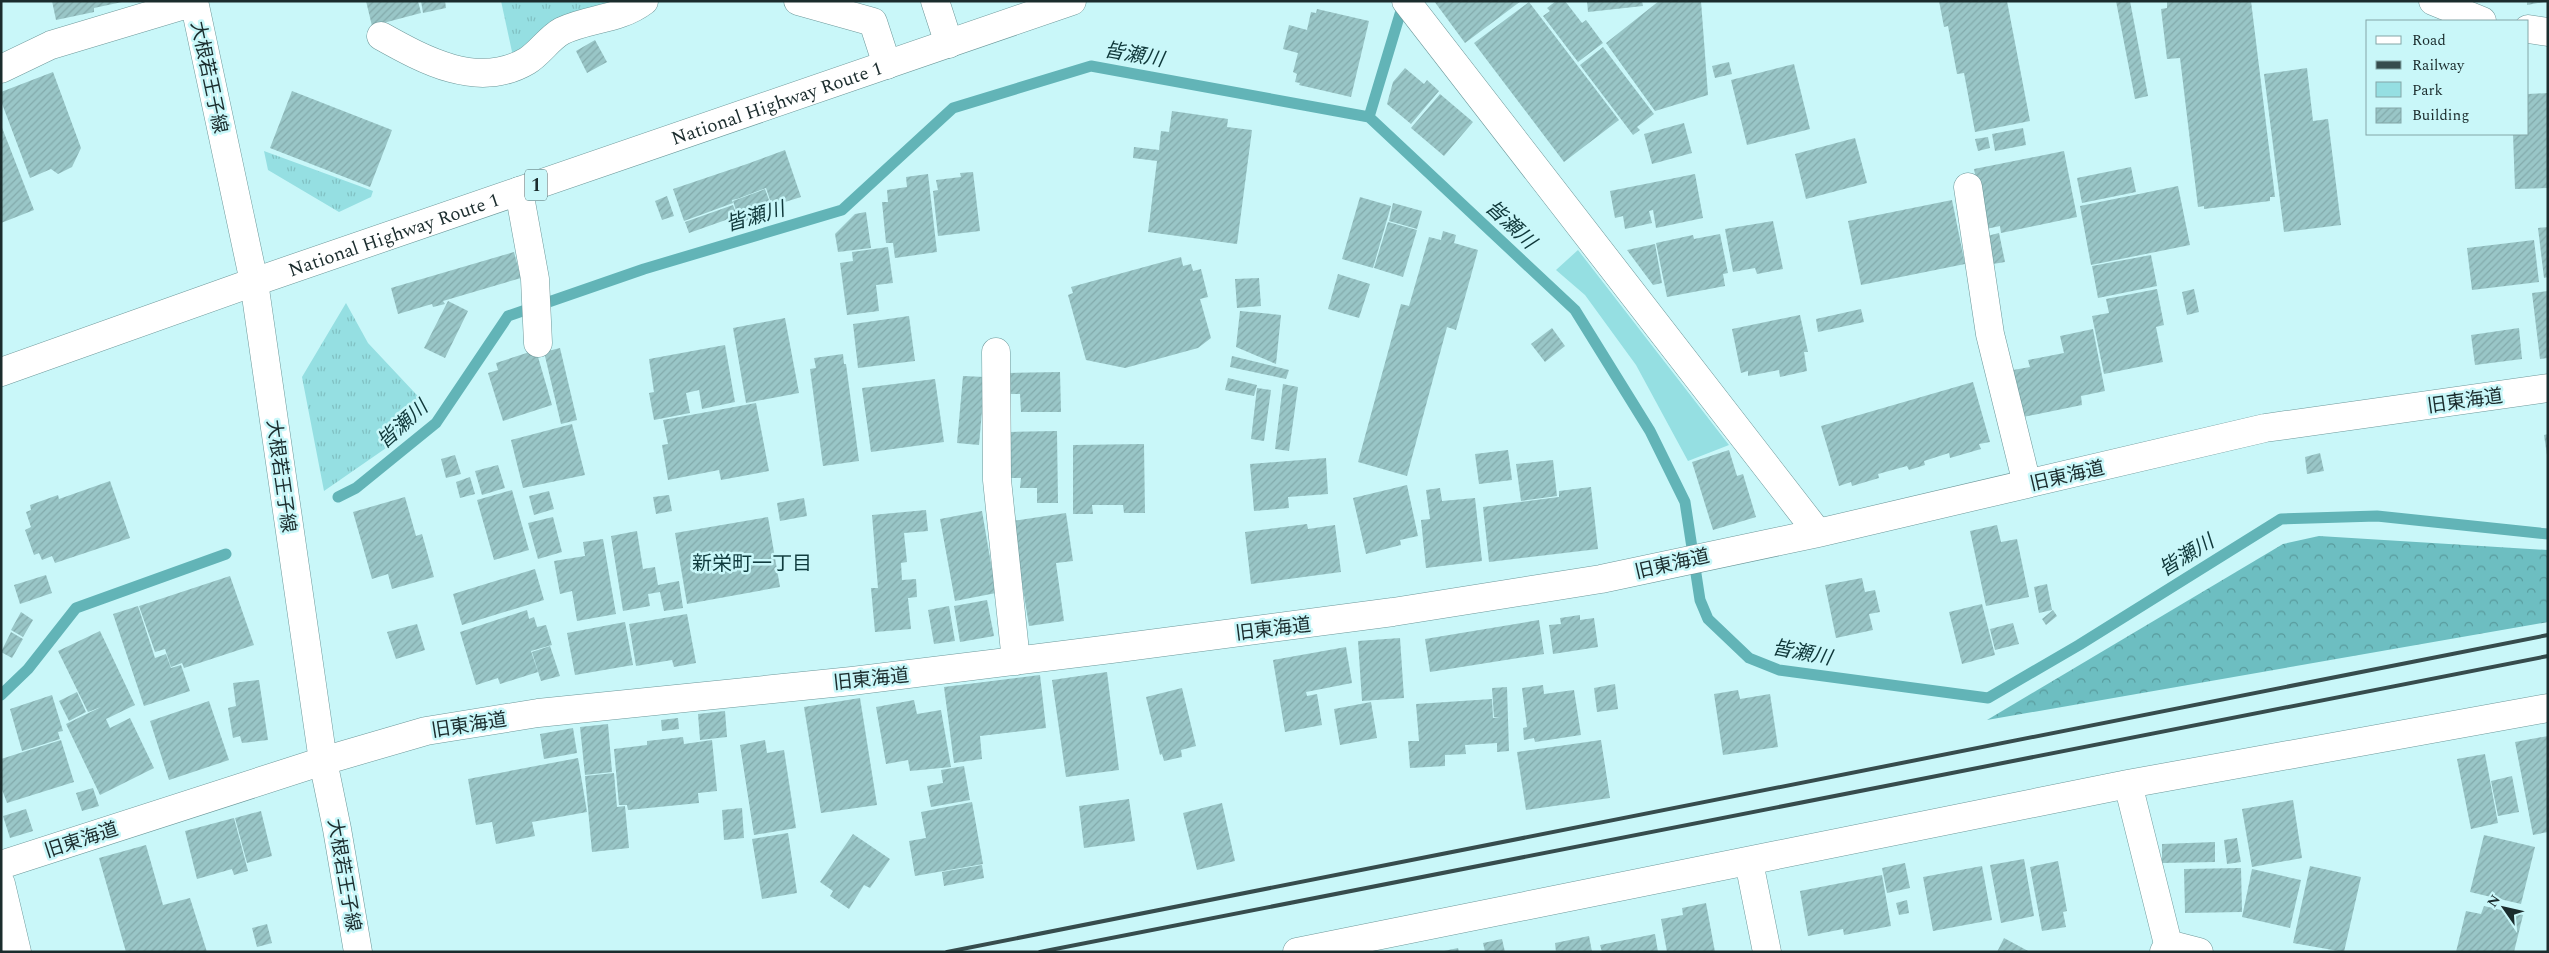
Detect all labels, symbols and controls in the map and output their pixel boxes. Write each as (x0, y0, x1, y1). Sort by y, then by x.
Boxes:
street label: 大根若王子線 (182, 19, 235, 136)
legend (2366, 20, 2529, 135)
text: Road (2412, 29, 2446, 52)
water label: 皆瀬川 (1102, 35, 1168, 75)
street label: National Highway Route 1 (668, 54, 886, 154)
text: Railway (2412, 54, 2465, 77)
text: Park (2412, 79, 2443, 102)
text: Building (2412, 104, 2469, 127)
road number: 1 (525, 170, 547, 200)
street label: National Highway Route 1 (285, 186, 503, 285)
water label: 皆瀬川 (1478, 193, 1544, 258)
water label: 皆瀬川 (722, 194, 790, 240)
street label: 旧東海道 (2426, 382, 2505, 421)
water label: 皆瀬川 (370, 392, 436, 456)
street label: 大根若王子線 (258, 418, 303, 535)
street label: 旧東海道 (2027, 454, 2108, 499)
water label: 皆瀬川 (2153, 526, 2222, 584)
street label: 旧東海道 (1632, 542, 1713, 587)
district label: 新栄町一丁目 (692, 549, 812, 579)
street label: 旧東海道 (1234, 610, 1313, 649)
water label: 皆瀬川 (1769, 633, 1836, 674)
street label: 旧東海道 (832, 661, 910, 698)
street label: 旧東海道 (429, 705, 509, 746)
street label: 旧東海道 (41, 815, 122, 866)
street label: 大根若王子線 (319, 817, 368, 934)
north arrow (2479, 883, 2529, 933)
text: N (2482, 890, 2506, 912)

